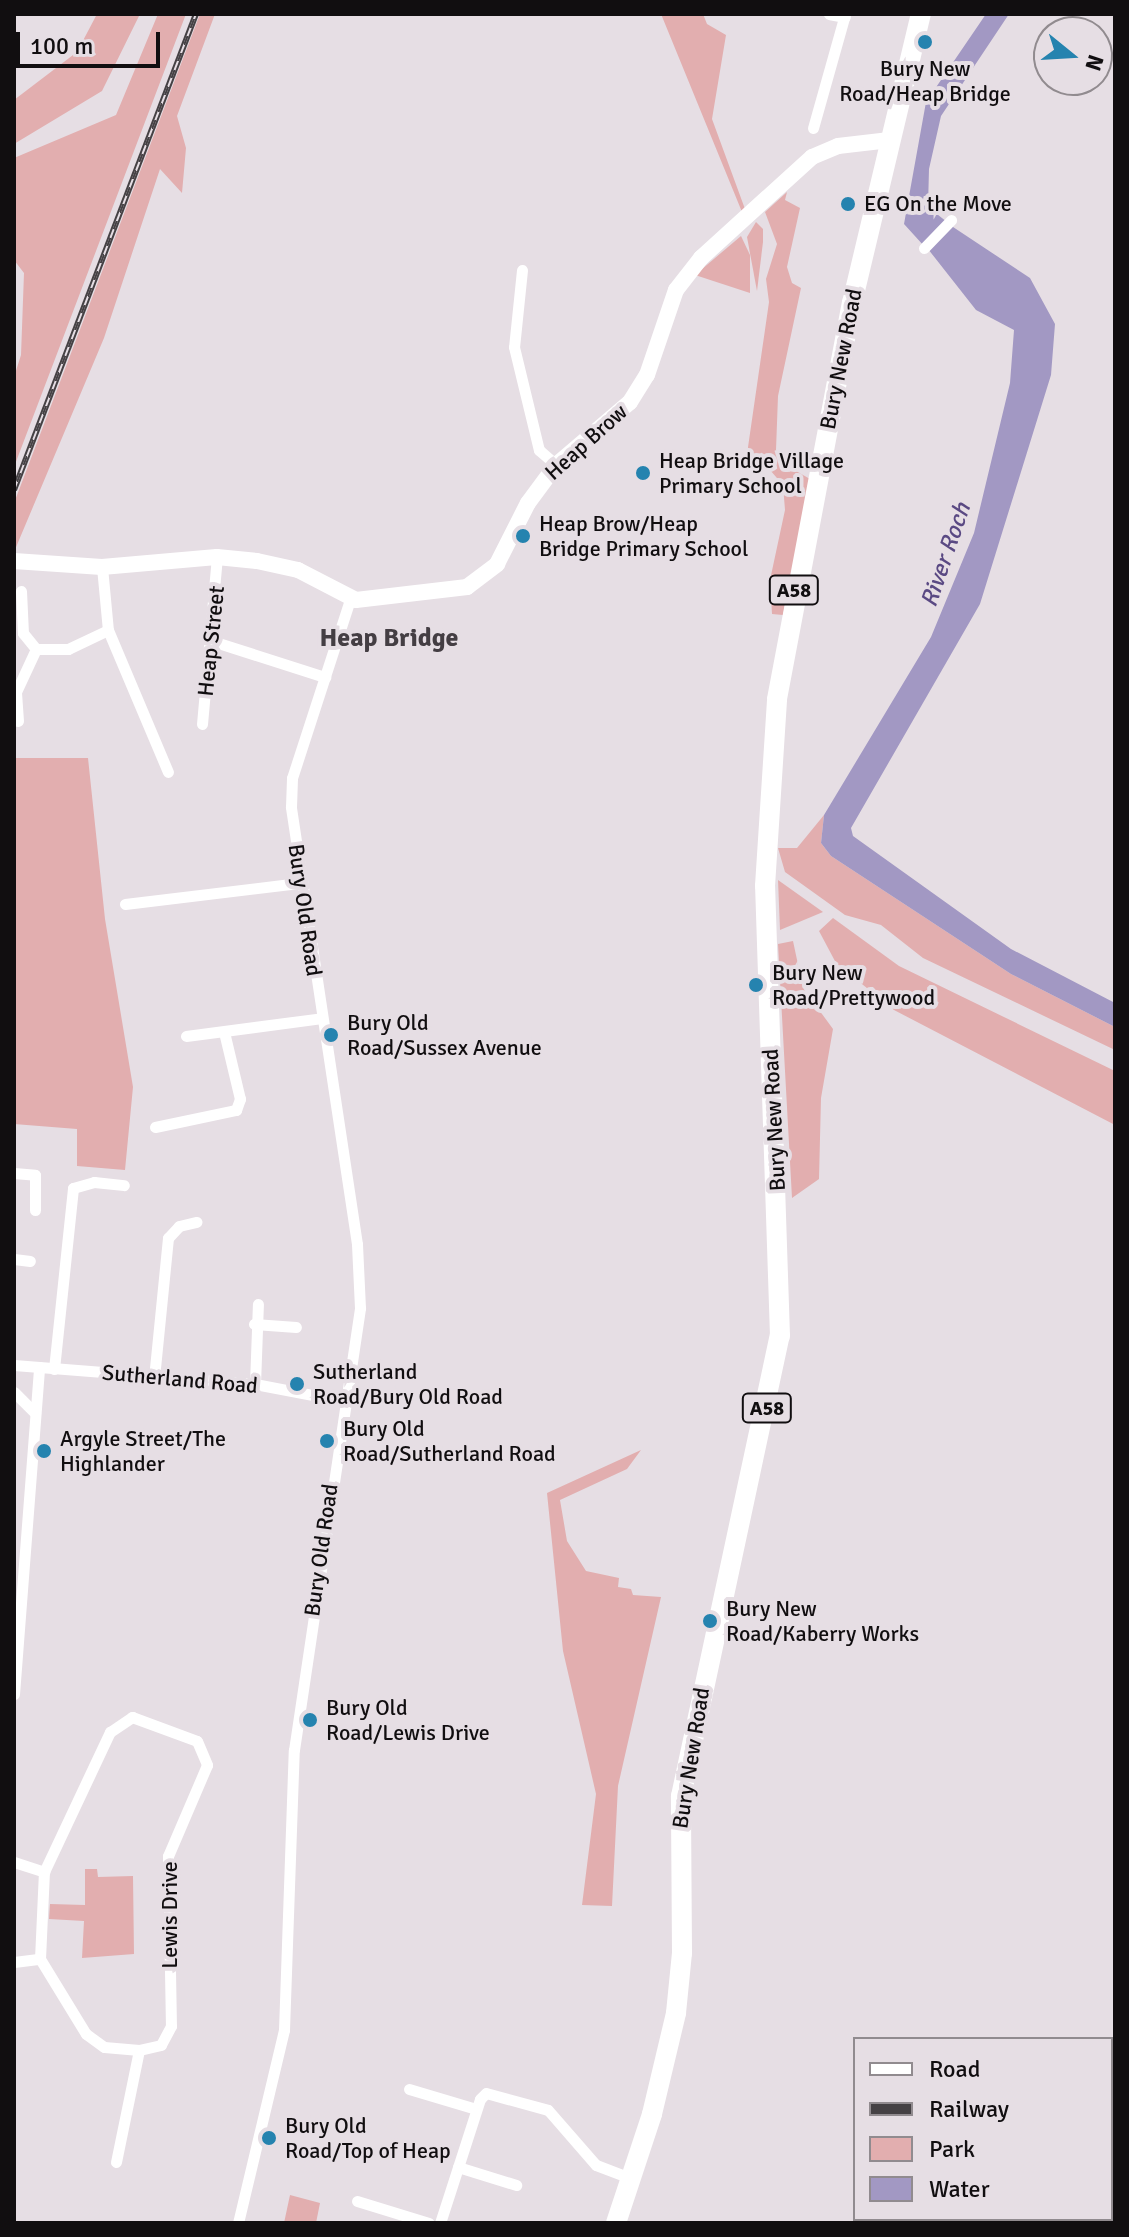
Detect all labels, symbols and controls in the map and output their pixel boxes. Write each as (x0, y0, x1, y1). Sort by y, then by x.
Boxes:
scale bar (20, 16, 164, 66)
north arrow (1033, 16, 1113, 96)
text: 100 m (30, 31, 93, 61)
marker: Bury New Road/Heap Bridge (916, 33, 934, 51)
text: N (1079, 51, 1110, 74)
place label: Bury New Road/Heap Bridge (839, 55, 1011, 106)
place label: EG On the Move (864, 191, 1012, 217)
marker: EG On the Move (839, 195, 857, 213)
street label: Bury New Road (814, 286, 868, 432)
street label: Heap Brow (540, 398, 632, 486)
place label: Heap Bridge Village Primary School (659, 447, 844, 498)
marker: Heap Bridge Village Primary School (634, 464, 652, 482)
water label: River Roch (915, 499, 977, 611)
place label: Heap Brow/Heap Bridge Primary School (539, 510, 749, 562)
marker: Heap Brow/Heap Bridge Primary School (514, 527, 532, 545)
road number: A58 (768, 574, 820, 606)
street label: Heap Street (192, 585, 230, 697)
district label: Heap Bridge (319, 623, 459, 655)
street label: Bury Old Road (283, 842, 327, 978)
place label: Bury New Road/Prettywood (772, 959, 935, 1010)
marker: Bury New Road/Prettywood (747, 976, 765, 994)
place label: Bury Old Road/Sussex Avenue (347, 1009, 542, 1060)
marker: Bury Old Road/Sussex Avenue (322, 1026, 340, 1044)
street label: Bury New Road (757, 1048, 791, 1192)
place label: Sutherland Road/Bury Old Road (313, 1358, 503, 1410)
street label: Sutherland Road (101, 1359, 259, 1399)
marker: Sutherland Road/Bury Old Road (288, 1375, 306, 1393)
road number: A58 (741, 1392, 793, 1424)
place label: Bury Old Road/Sutherland Road (343, 1415, 556, 1466)
place label: Argyle Street/The Highlander (60, 1425, 226, 1476)
marker: Bury Old Road/Sutherland Road (318, 1432, 336, 1450)
marker: Argyle Street/The Highlander (35, 1442, 53, 1460)
street label: Bury Old Road (299, 1482, 343, 1618)
place label: Bury New Road/Kaberry Works (726, 1595, 919, 1646)
marker: Bury New Road/Kaberry Works (701, 1612, 719, 1630)
street label: Bury New Road (667, 1685, 715, 1831)
place label: Bury Old Road/Lewis Drive (326, 1694, 490, 1746)
marker: Bury Old Road/Lewis Drive (301, 1711, 319, 1729)
street label: Lewis Drive (157, 1861, 183, 1969)
legend (853, 2037, 1113, 2221)
text: Road (929, 2054, 980, 2084)
text: Railway (929, 2094, 1009, 2124)
place label: Bury Old Road/Top of Heap (285, 2112, 451, 2164)
marker: Bury Old Road/Top of Heap (260, 2129, 278, 2147)
text: Park (929, 2134, 975, 2164)
text: Water (929, 2174, 989, 2204)

